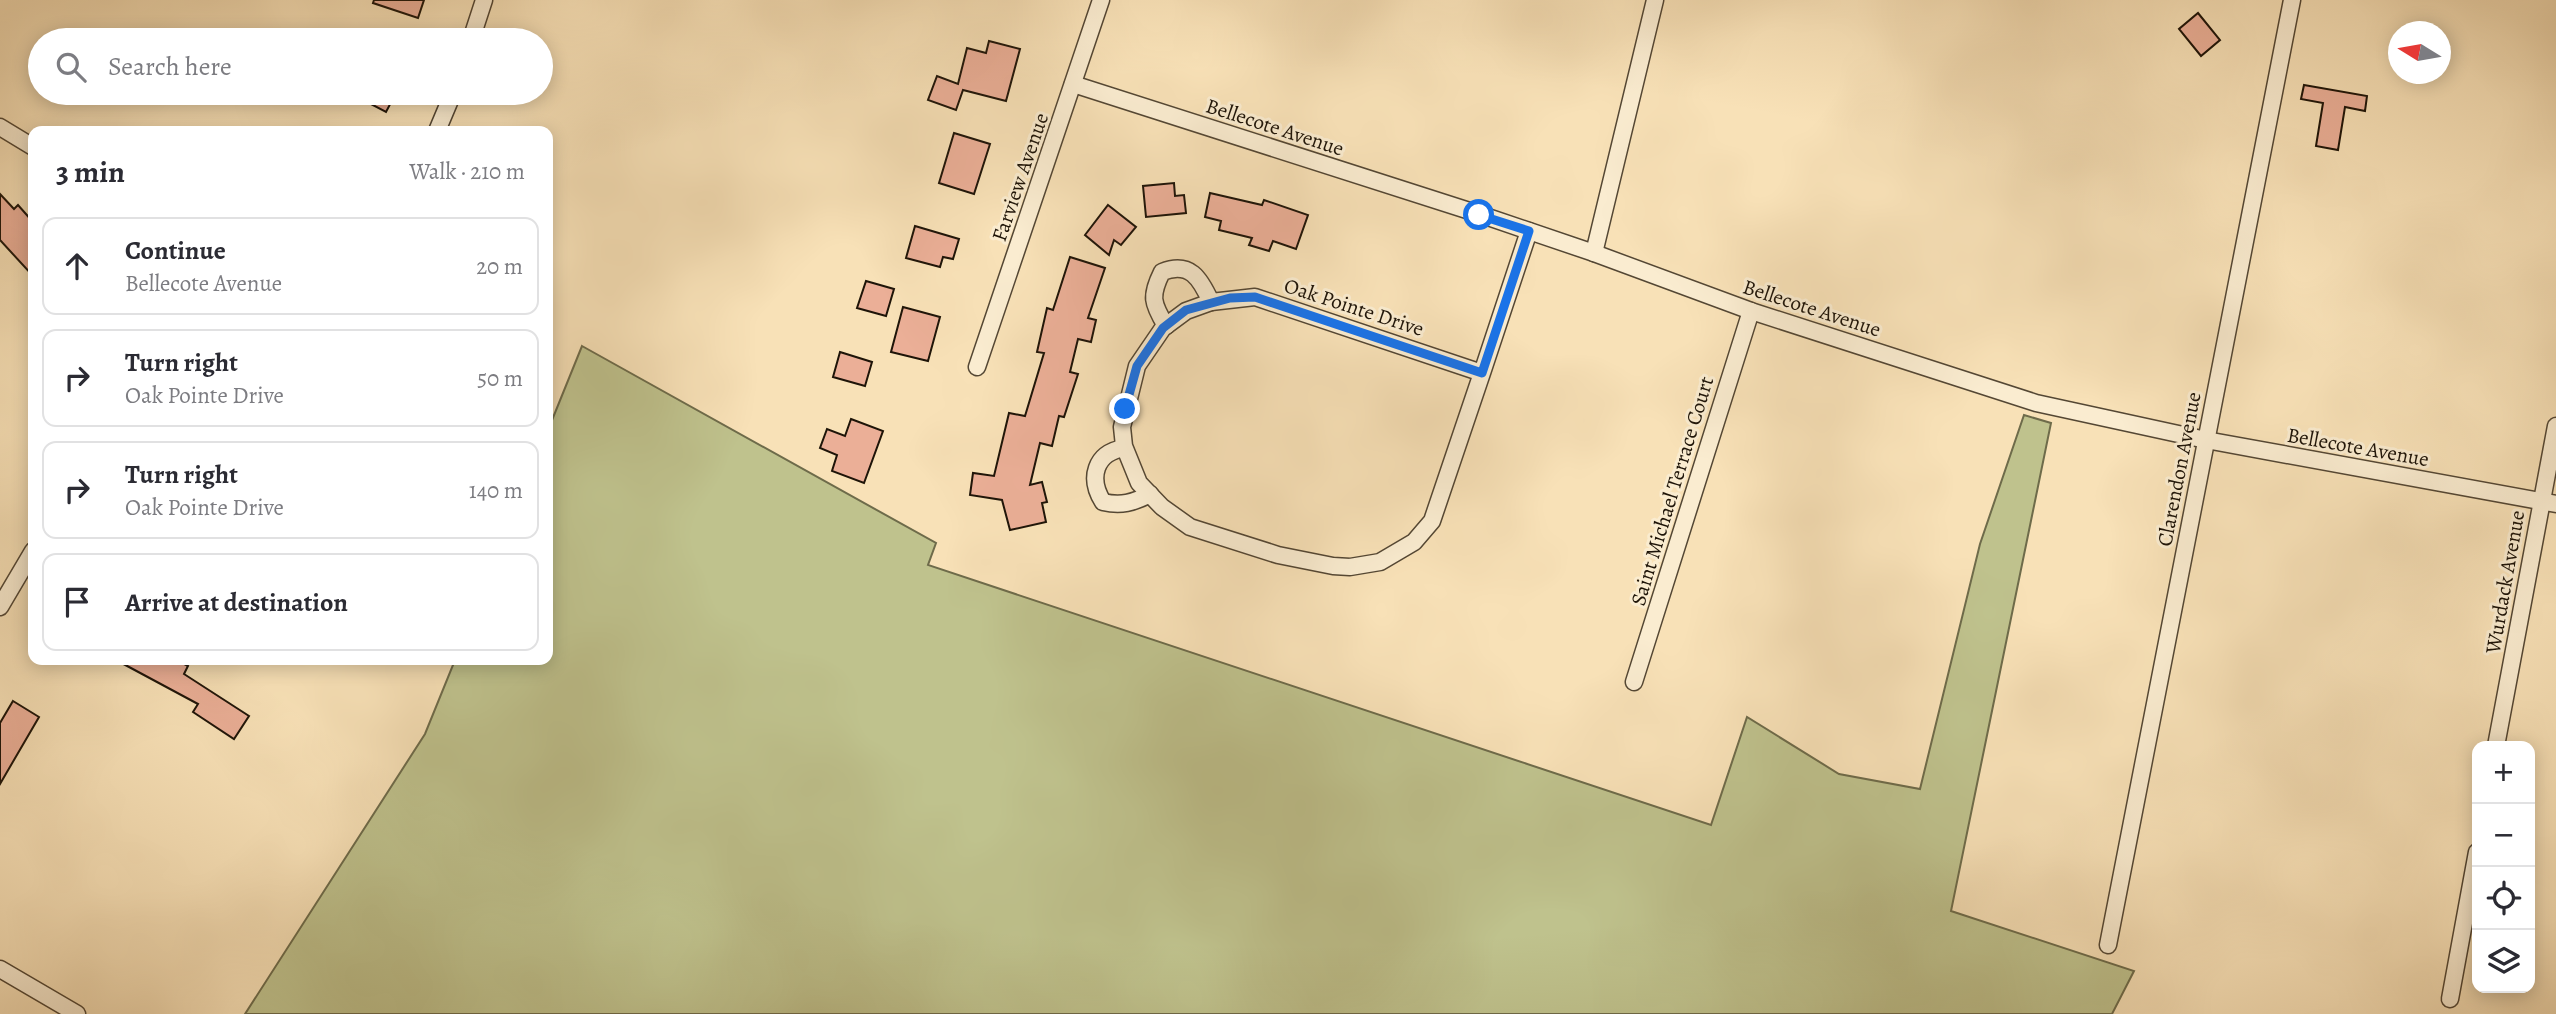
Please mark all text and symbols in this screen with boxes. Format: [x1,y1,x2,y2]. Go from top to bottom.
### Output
north arrow [2388,21,2451,84]
search box [28,28,553,105]
icon: search [52,48,90,86]
text: Search here [108,49,232,84]
street label: Bellecote Avenue [1202,92,1348,162]
street label: Farview Avenue [985,109,1055,245]
text: 3 min [56,152,125,192]
text: Walk · 210 m [409,156,525,187]
route start [1463,199,1494,230]
text: Continue [125,233,226,268]
icon: ahead [58,247,96,285]
text: 20 m [476,251,523,282]
text: Bellecote Avenue [125,268,282,299]
street label: Oak Pointe Drive [1281,271,1427,343]
street label: Bellecote Avenue [1739,273,1885,343]
text: Turn right [125,345,238,380]
icon: right [58,359,96,397]
text: 50 m [477,363,523,394]
street label: Saint Michael Terrace Court [1624,373,1720,609]
text: Oak Pointe Drive [125,380,284,411]
street label: Clarendon Avenue [2150,389,2208,549]
route end [1109,393,1140,424]
street label: Bellecote Avenue [2285,421,2431,473]
text: Turn right [125,457,238,492]
icon: right [58,471,96,509]
text: 140 m [469,475,523,506]
text: Oak Pointe Drive [125,492,284,523]
street label: Wurdack Avenue [2478,508,2531,657]
icon: arrive [58,583,96,621]
text: Arrive at destination [125,585,348,620]
map controls [2472,741,2535,993]
button: + [2472,741,2535,804]
button: − [2472,804,2535,867]
button: locate [2472,867,2535,930]
button: layers [2472,930,2535,993]

